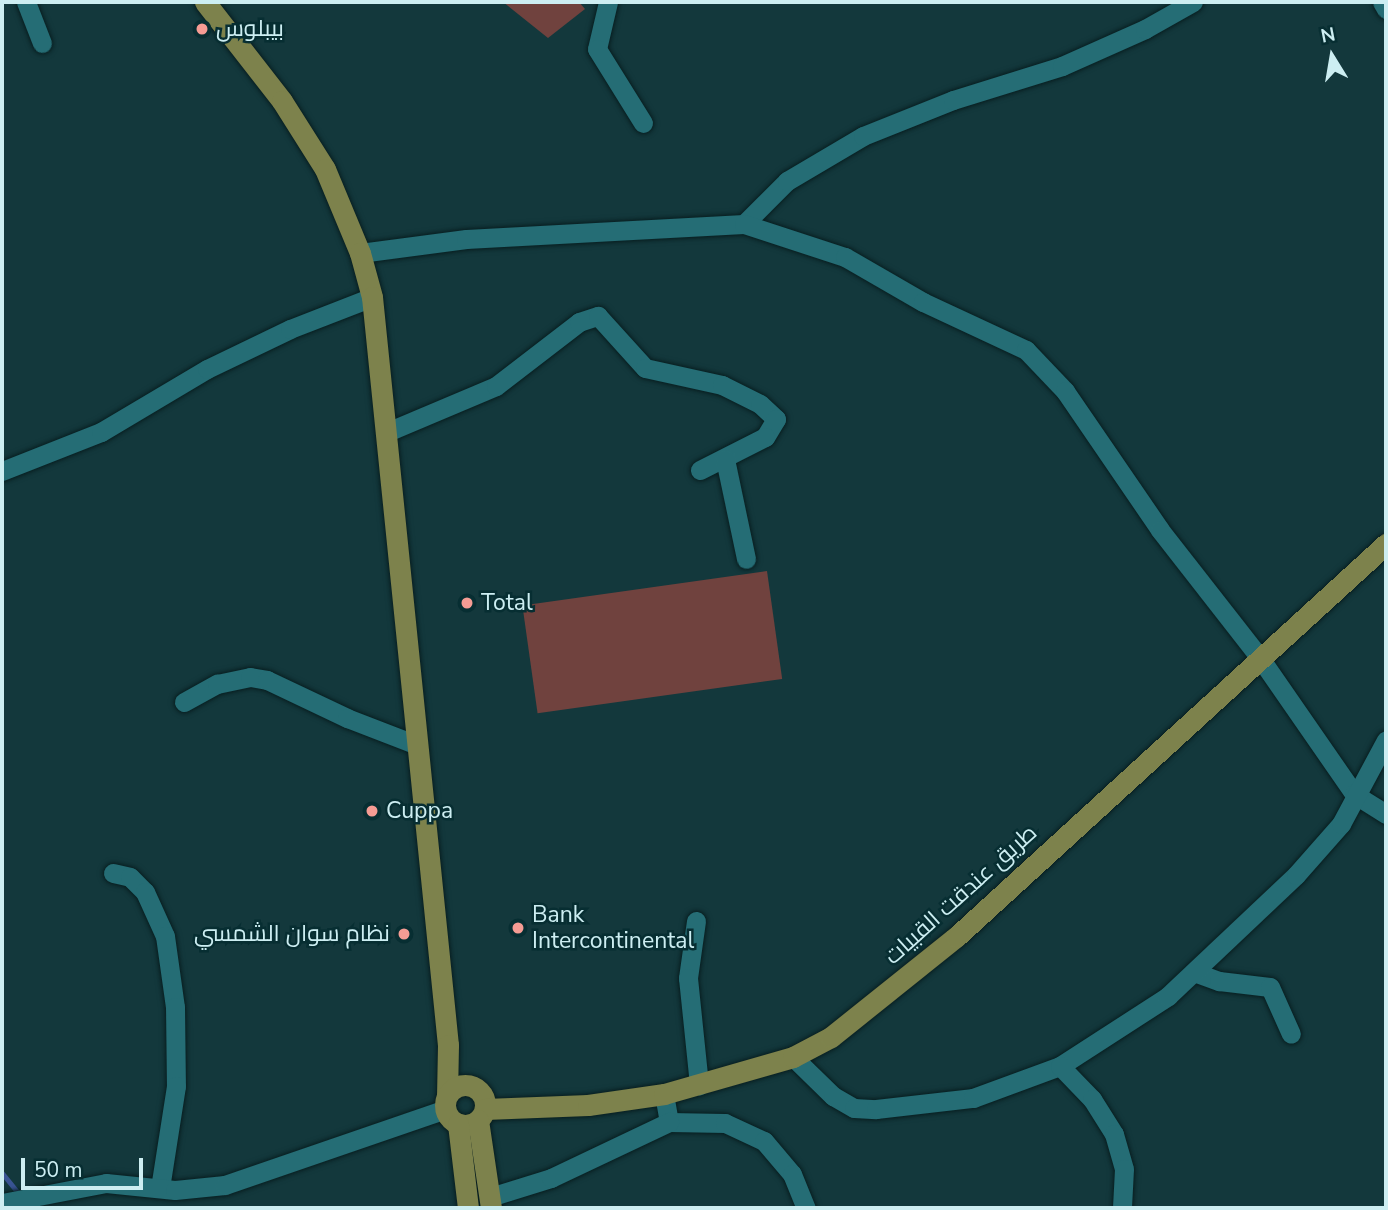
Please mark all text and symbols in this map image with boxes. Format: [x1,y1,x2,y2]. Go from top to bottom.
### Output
place label: بيبلوس [216,15,284,43]
marker: بيبلوس [194,21,210,37]
north arrow [1297,21,1367,91]
text: N [1319,21,1337,50]
place label: Total [481,589,533,617]
marker: Total [459,595,475,611]
place label: Cuppa [386,797,453,825]
marker: Cuppa [364,803,380,819]
street label: طريق عندقت القبيات [879,819,1043,971]
place label: Bank Intercontinental [532,901,694,955]
place label: نظام سوان الشمسي [194,920,390,948]
marker: Bank Intercontinental [510,920,526,936]
marker: نظام سوان الشمسي [396,926,412,942]
scale bar [24,1144,147,1188]
text: 50 m [34,1156,83,1184]

